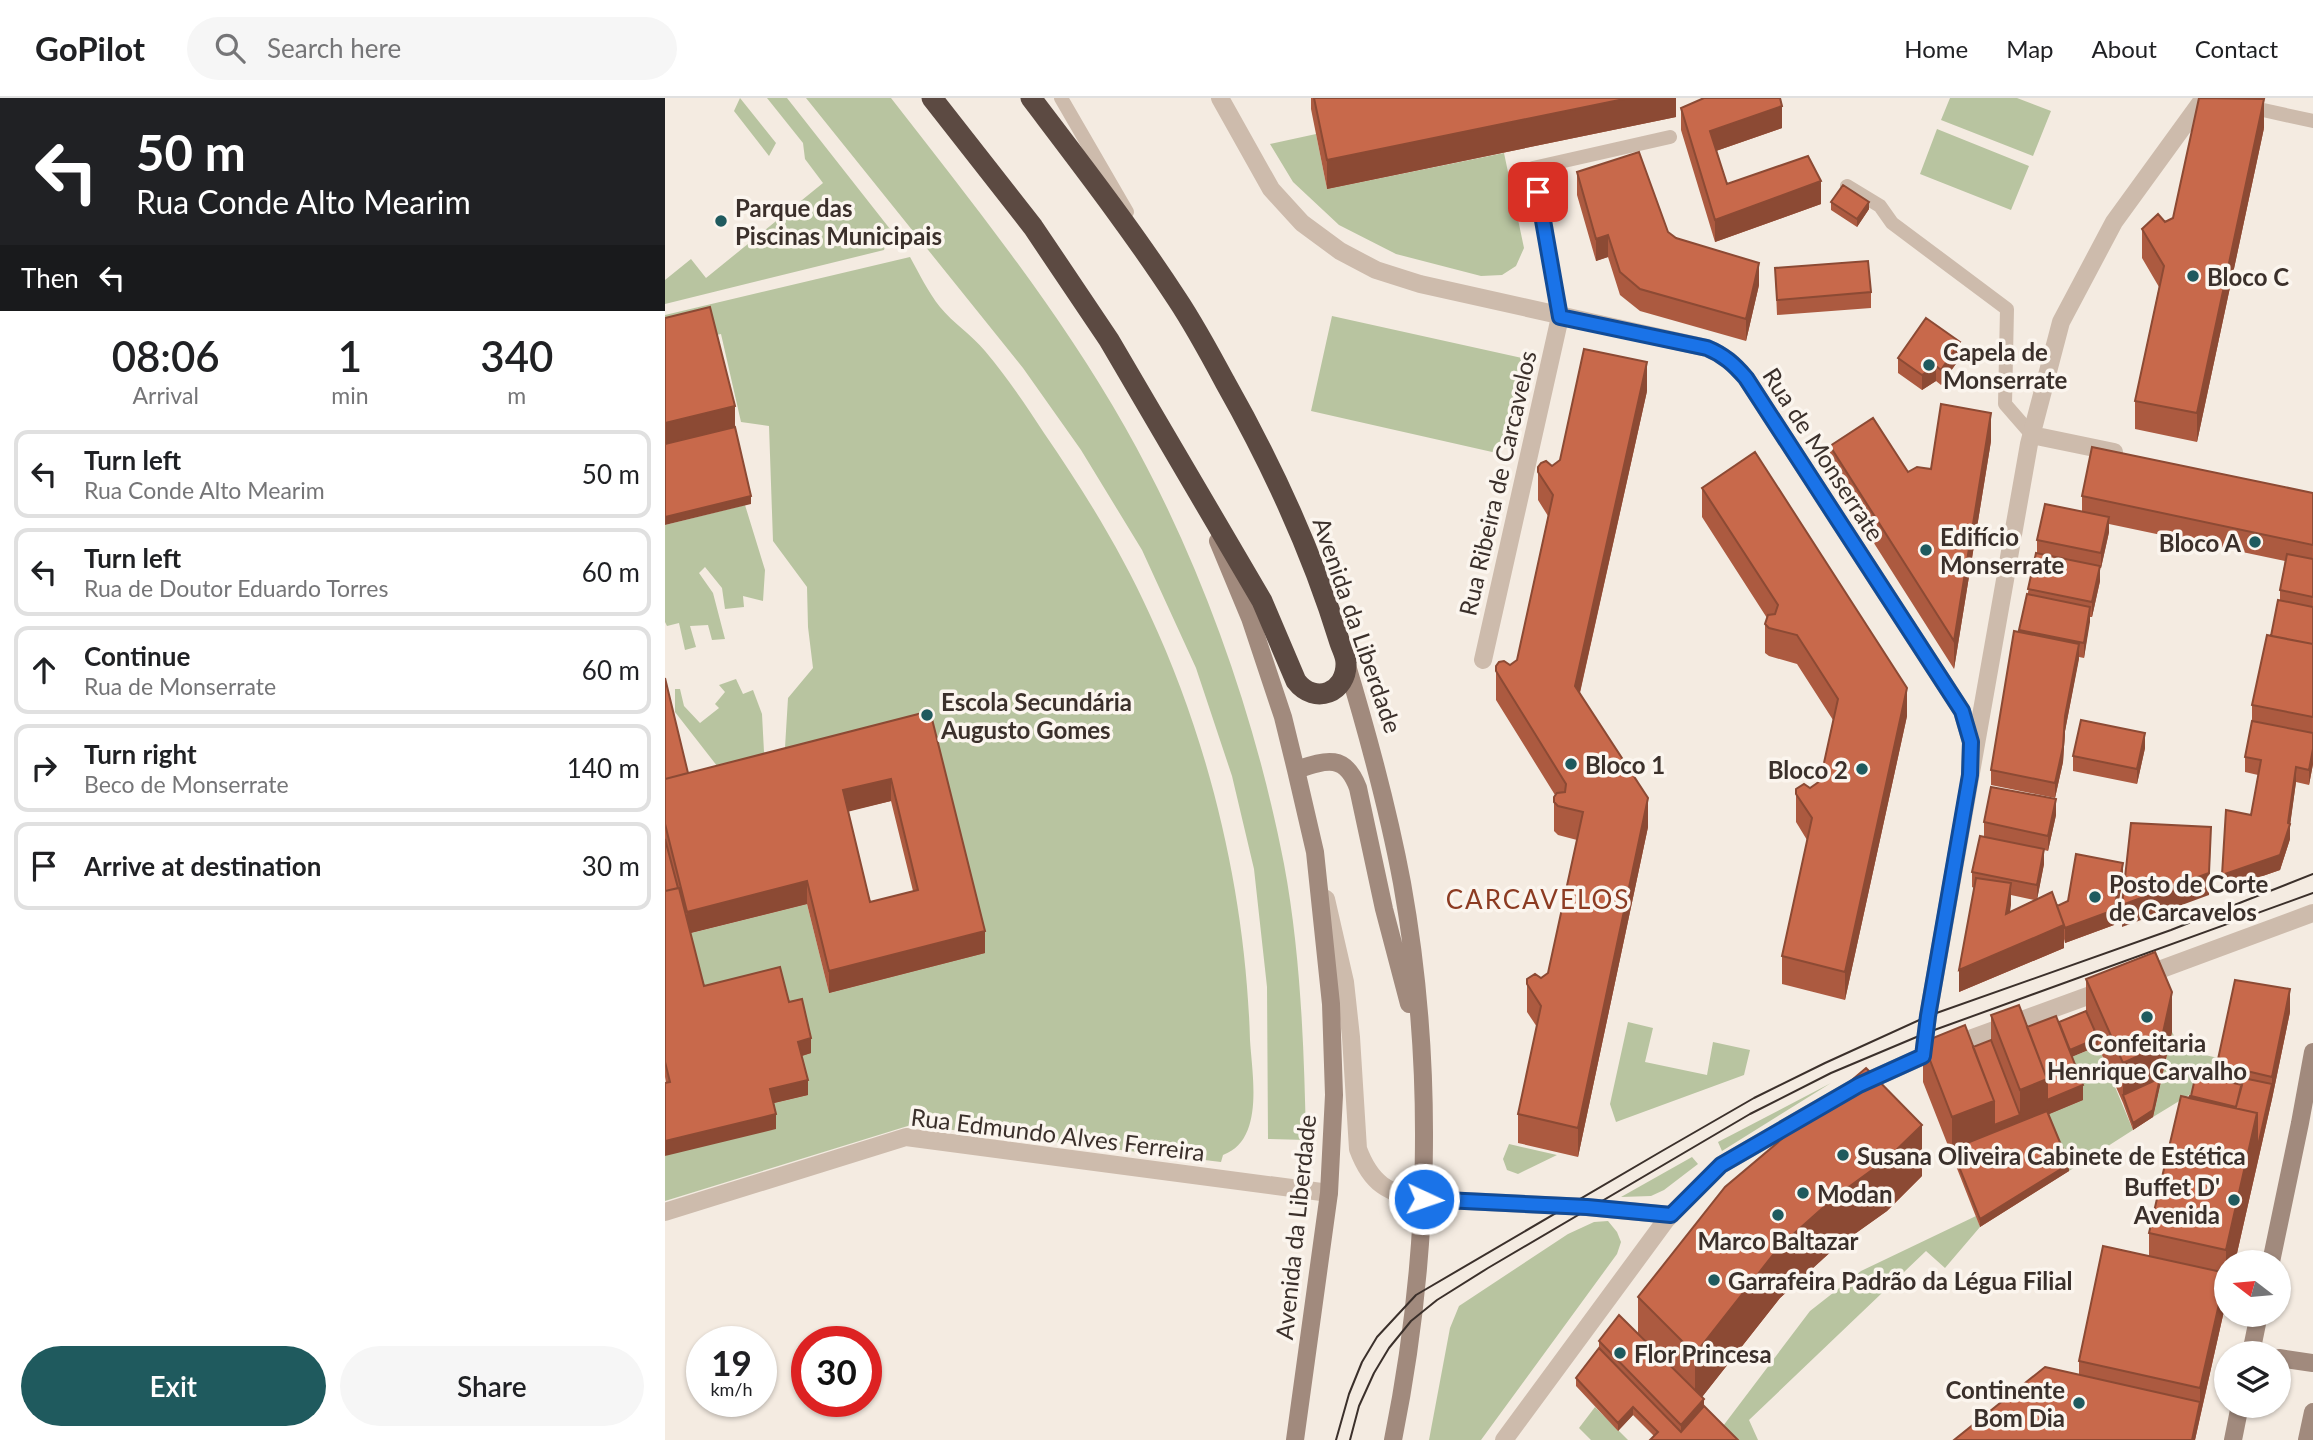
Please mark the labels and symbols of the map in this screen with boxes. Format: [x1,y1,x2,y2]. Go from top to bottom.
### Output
pin [1508,162,1568,222]
place label: Parque das Piscinas Municipais [735,193,942,250]
marker: Parque das Piscinas Municipais [713,213,729,229]
place label: Bloco C [2207,262,2289,291]
marker: Bloco C [2185,268,2201,284]
place label: Capela de Monserrate [1943,337,2068,394]
street label: Rua Ribeira de Carcavelos [1452,348,1542,618]
marker: Capela de Monserrate [1921,357,1937,373]
street label: Rua de Monserrate [1757,362,1891,546]
street label: Avenida da Liberdade [1307,513,1409,737]
place label: Edifício Monserrate [1940,522,2065,579]
place label: Bloco A [2159,528,2241,557]
marker: Bloco A [2247,534,2263,550]
marker: Edifício Monserrate [1918,542,1934,558]
place label: Escola Secundária Augusto Gomes [940,687,1132,744]
marker: Escola Secundária Augusto Gomes [919,707,935,723]
place label: Bloco 1 [1585,750,1665,779]
place label: Bloco 2 [1768,755,1848,784]
marker: Bloco 1 [1563,756,1579,772]
marker: Bloco 2 [1854,761,1870,777]
place label: Posto de Corte de Carcavelos [2109,869,2269,926]
district label: CARCAVELOS [1446,883,1630,915]
marker: Posto de Corte de Carcavelos [2087,889,2103,905]
marker: Confeitaria Henrique Carvalho [2139,1009,2155,1025]
place label: Confeitaria Henrique Carvalho [2047,1028,2247,1085]
street label: Rua Edmundo Alves Ferreira [909,1102,1207,1166]
street label: Avenida da Liberdade [1269,1113,1321,1341]
place label: Susana Oliveira Cabinete de Estética [1857,1141,2246,1170]
marker: Susana Oliveira Cabinete de Estética [1835,1147,1851,1163]
position arrow [1387,1162,1461,1236]
place label: Buffet D' Avenida [2124,1172,2220,1229]
place label: Modan [1817,1179,1892,1208]
marker: Modan [1795,1185,1811,1201]
marker: Buffet D' Avenida [2226,1192,2242,1208]
marker: Marco Baltazar [1770,1207,1786,1223]
place label: Marco Baltazar [1697,1226,1859,1255]
north arrow [2214,1250,2291,1326]
place label: Garrafeira Padrão da Légua Filial [1728,1266,2073,1295]
marker: Garrafeira Padrão da Légua Filial [1706,1272,1722,1288]
speed limit sign: 30 [791,1326,882,1417]
place label: Flor Princesa [1634,1339,1772,1368]
marker: Flor Princesa [1612,1345,1628,1361]
place label: Continente Bom Dia [1945,1375,2065,1432]
marker: Continente Bom Dia [2071,1395,2087,1411]

